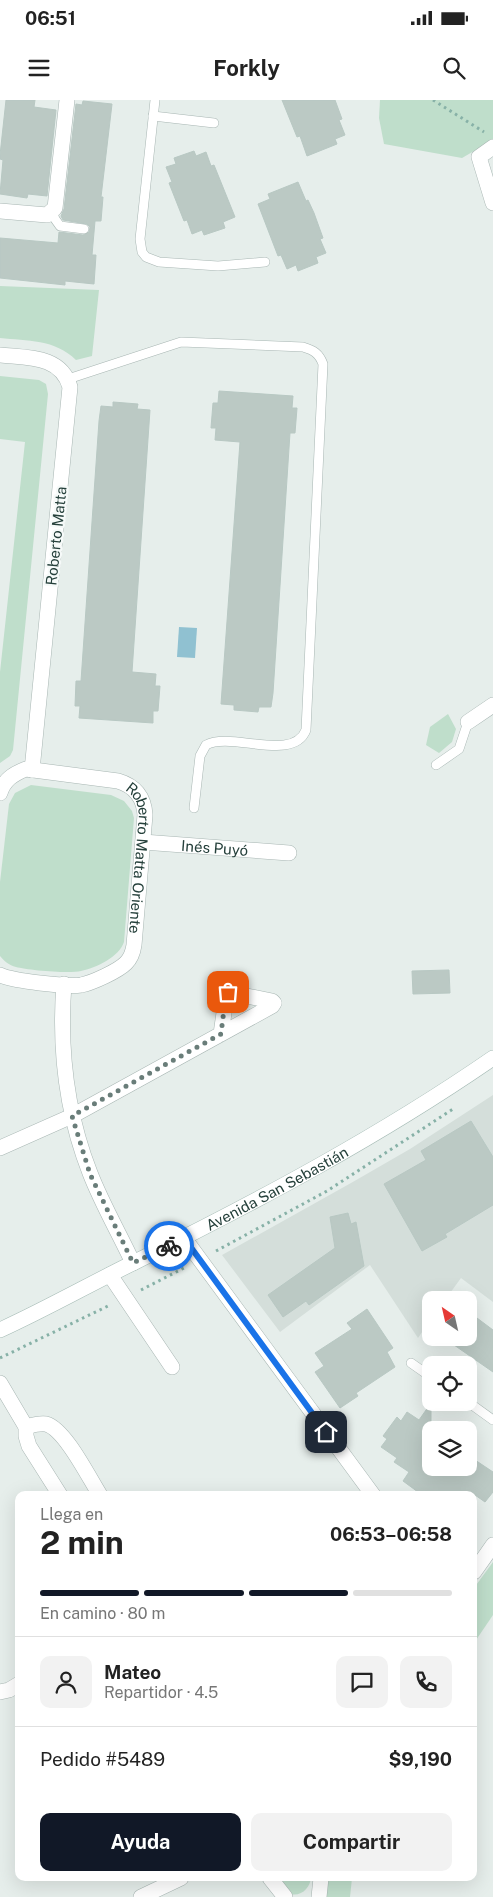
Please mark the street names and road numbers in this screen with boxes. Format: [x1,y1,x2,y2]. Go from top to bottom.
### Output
street label: Roberto Matta [42,486,70,586]
street label: Roberto Matta Oriente [123,778,154,934]
street label: Inés Puyó [181,836,249,858]
street label: Avenida San Sebastián [203,1143,351,1233]

